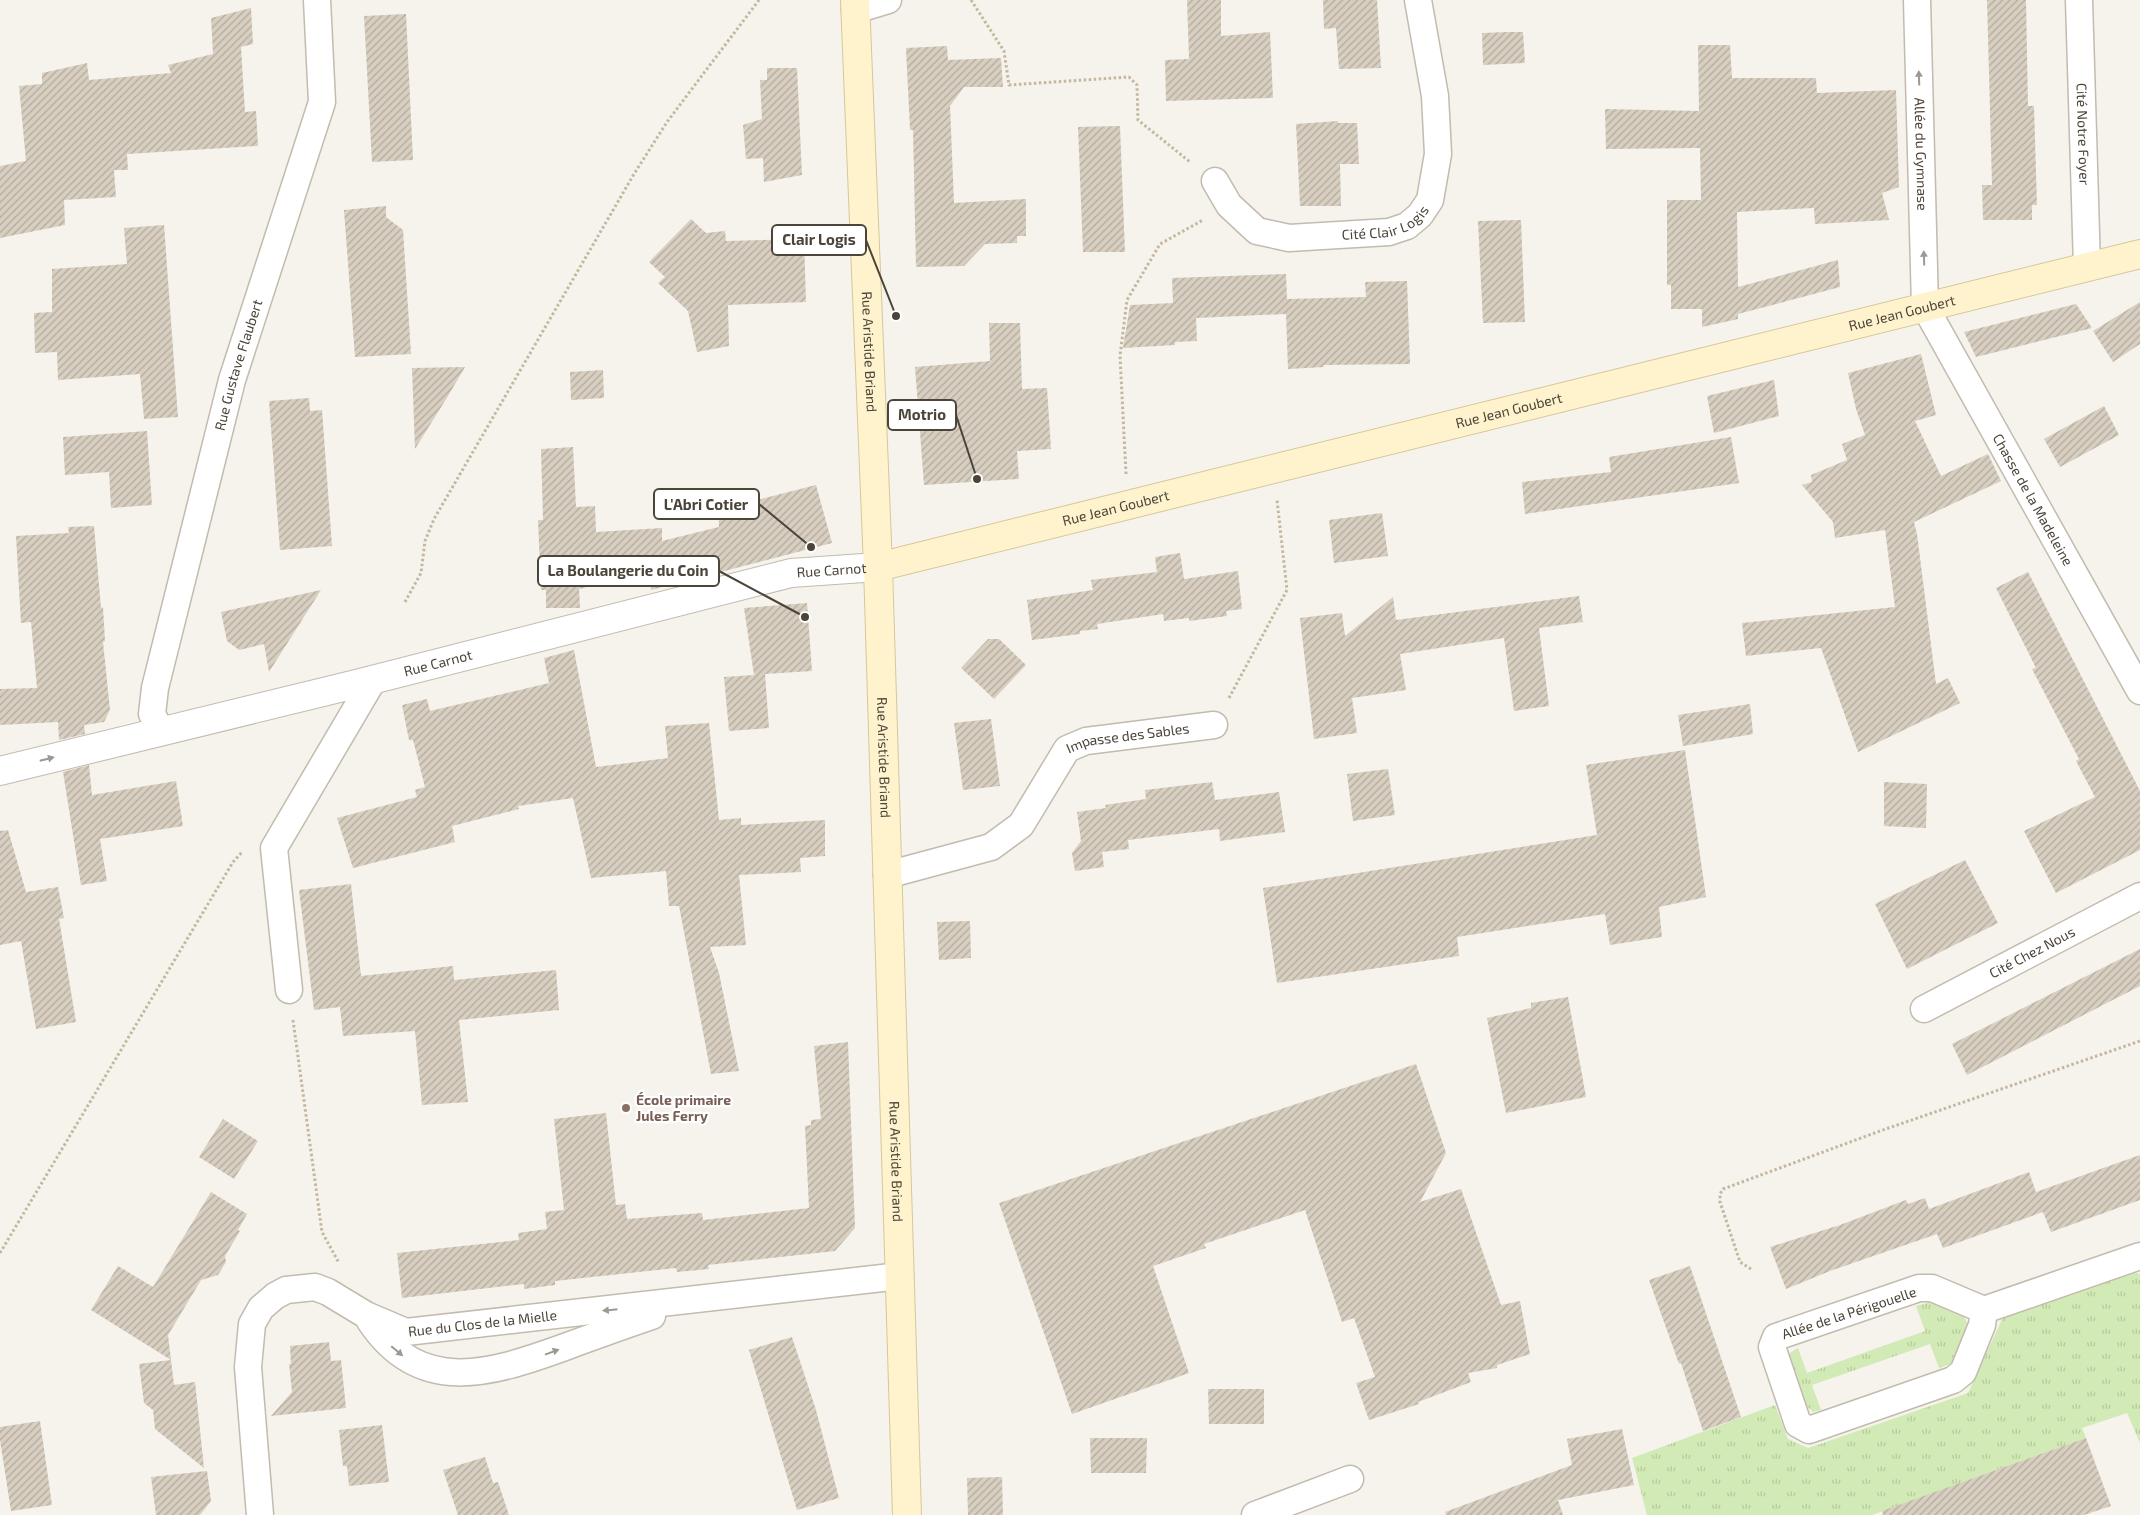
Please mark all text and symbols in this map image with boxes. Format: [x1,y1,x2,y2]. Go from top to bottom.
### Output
one-way arrow [1915,70,1923,86]
street label: Cité Notre Foyer [2073,82,2094,186]
street label: Allée du Gymnase [1912,97,1931,211]
street label: Cité Clair Logis [1341,202,1432,243]
callout: Clair Logis [772,225,866,255]
text: Clair Logis [782,230,856,248]
one-way arrow [1920,250,1928,266]
street label: Rue Aristide Briand [859,291,881,413]
street label: Rue Jean Goubert [1847,291,1957,334]
street label: Rue Gustave Flaubert [211,297,266,432]
street label: Rue Jean Goubert [1454,389,1564,431]
callout: Motrio [888,400,956,430]
text: Motrio [898,405,946,423]
street label: Chasse de la Madeleine [1990,430,2077,569]
street label: Rue Jean Goubert [1060,486,1171,529]
callout: L'Abri Cotier [654,489,759,519]
text: L'Abri Cotier [664,495,749,513]
callout: La Boulangerie du Coin [538,556,719,586]
street label: Rue Carnot [796,559,867,581]
text: La Boulangerie du Coin [548,561,708,579]
street label: Rue Carnot [402,646,474,680]
street label: Rue Aristide Briand [874,697,895,818]
street label: Impasse des Sables [1063,719,1190,756]
one-way arrow [40,755,55,763]
street label: Cité Chez Nous [1986,923,2078,981]
place label: École primaire Jules Ferry [636,1091,731,1124]
street label: Rue Aristide Briand [886,1100,907,1222]
marker: École primaire Jules Ferry [620,1102,632,1114]
street label: Allée de la Périgouelle [1779,1283,1918,1342]
street label: Rue du Clos de la Mielle [407,1306,558,1340]
one-way arrow [602,1306,618,1314]
one-way arrow [391,1346,404,1357]
one-way arrow [545,1348,560,1356]

